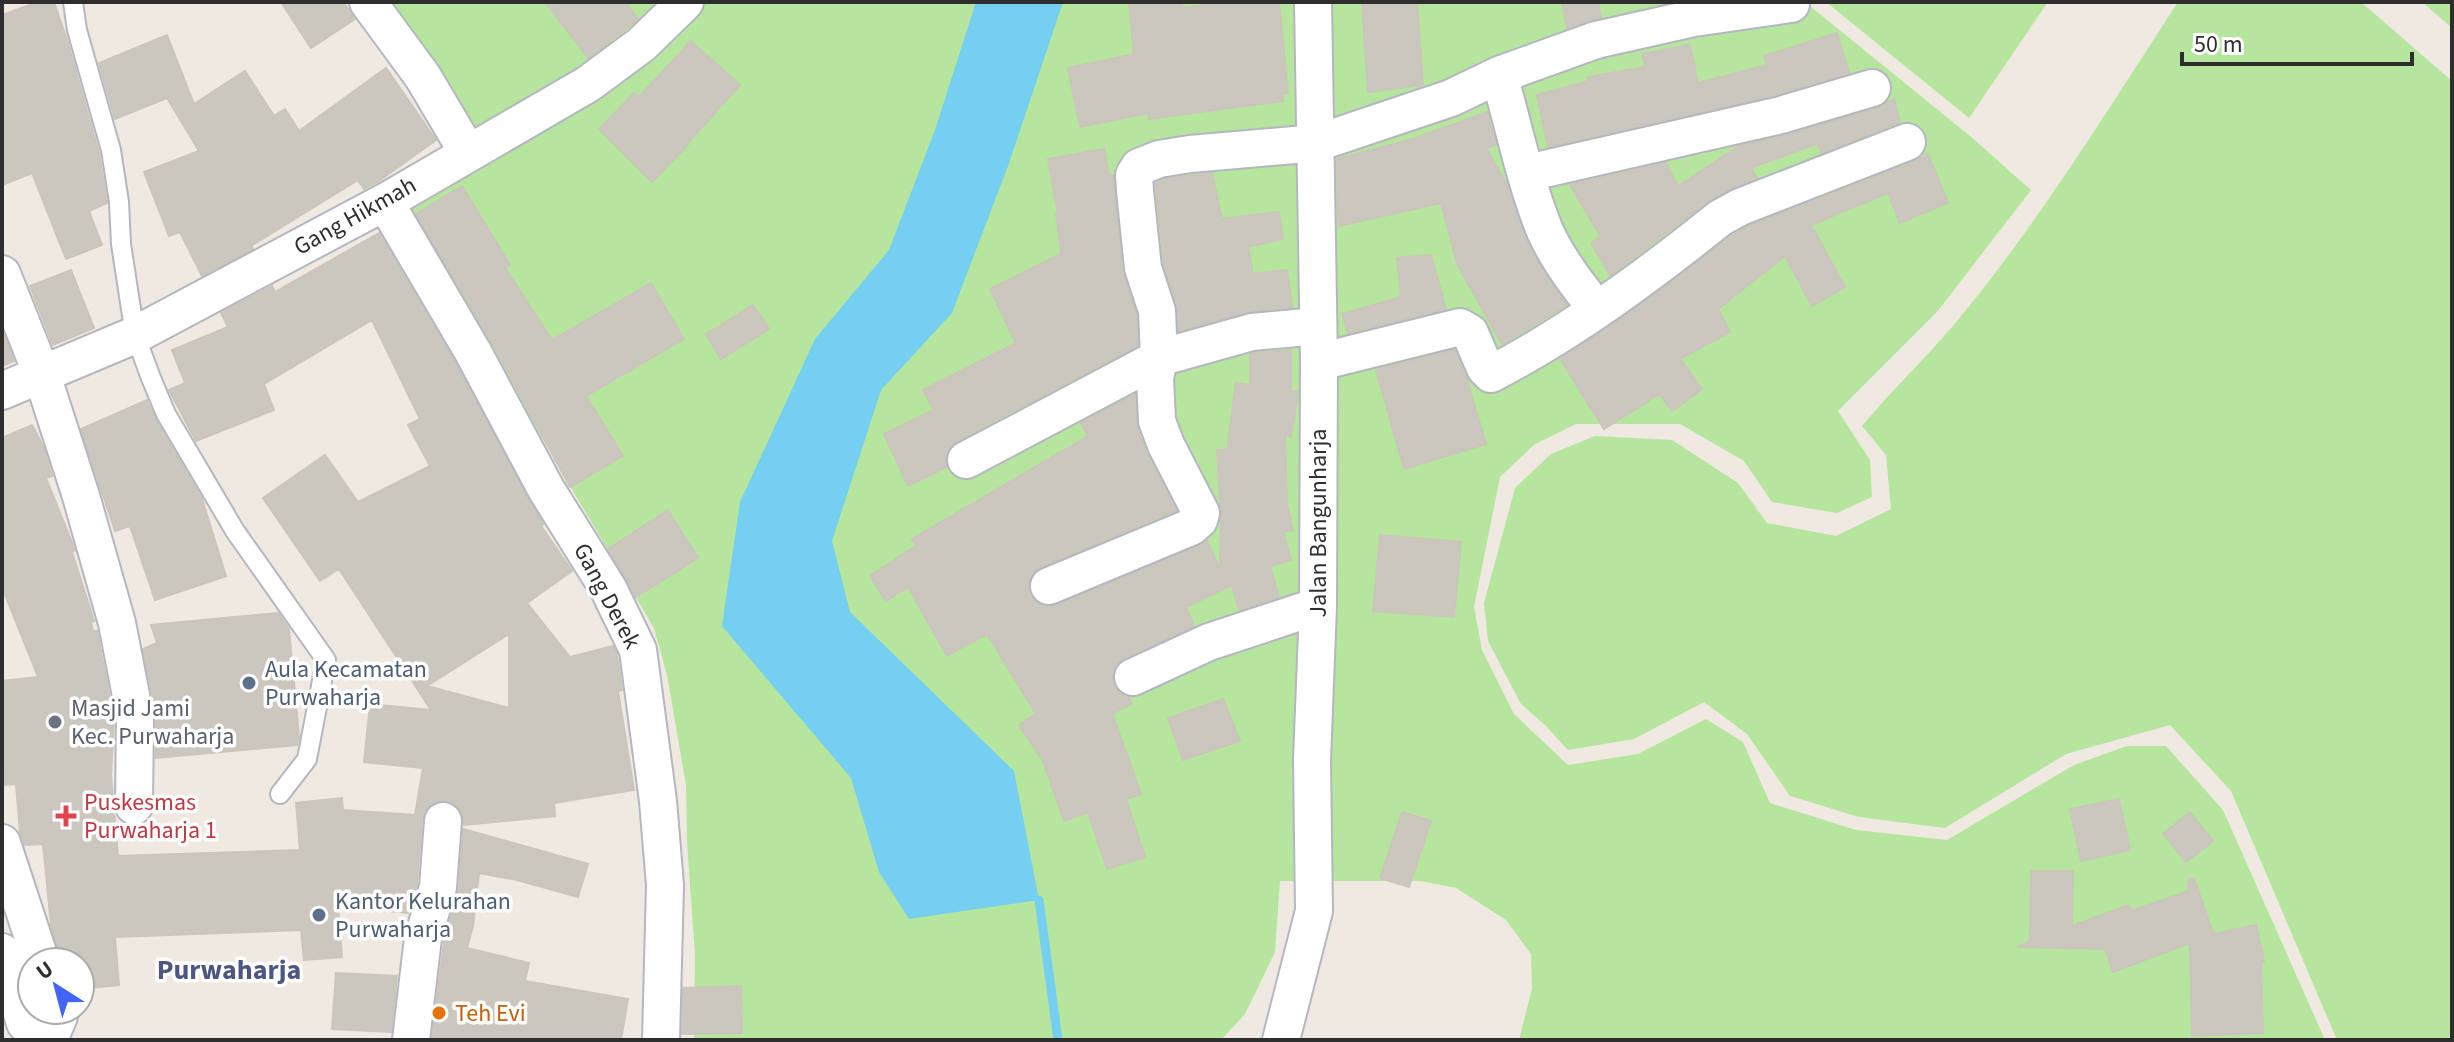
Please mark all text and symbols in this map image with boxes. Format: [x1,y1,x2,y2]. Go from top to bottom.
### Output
scale bar [2182,16,2412,66]
text: 50 m [2194,27,2243,62]
street label: Gang Hikmah [287,168,423,264]
street label: Jalan Bangunharja [1301,429,1336,617]
street label: Gang Derek [564,537,650,655]
place label: Aula Kecamatan Purwaharja [265,652,427,715]
marker: Aula Kecamatan Purwaharja [240,674,258,692]
place label: Masjid Jami Kec. Purwaharja [71,691,234,754]
marker: Masjid Jami Kec. Purwaharja [46,713,64,731]
place label: Puskesmas Purwaharja 1 [84,785,217,848]
marker: Puskesmas Purwaharja 1 [55,805,77,827]
place label: Kantor Kelurahan Purwaharja [335,884,511,947]
marker: Kantor Kelurahan Purwaharja [310,906,328,924]
north arrow [16,946,96,1026]
district label: Purwaharja [157,950,301,990]
text: U [30,953,60,988]
place label: Teh Evi [455,996,526,1031]
marker: Teh Evi [430,1004,448,1022]

